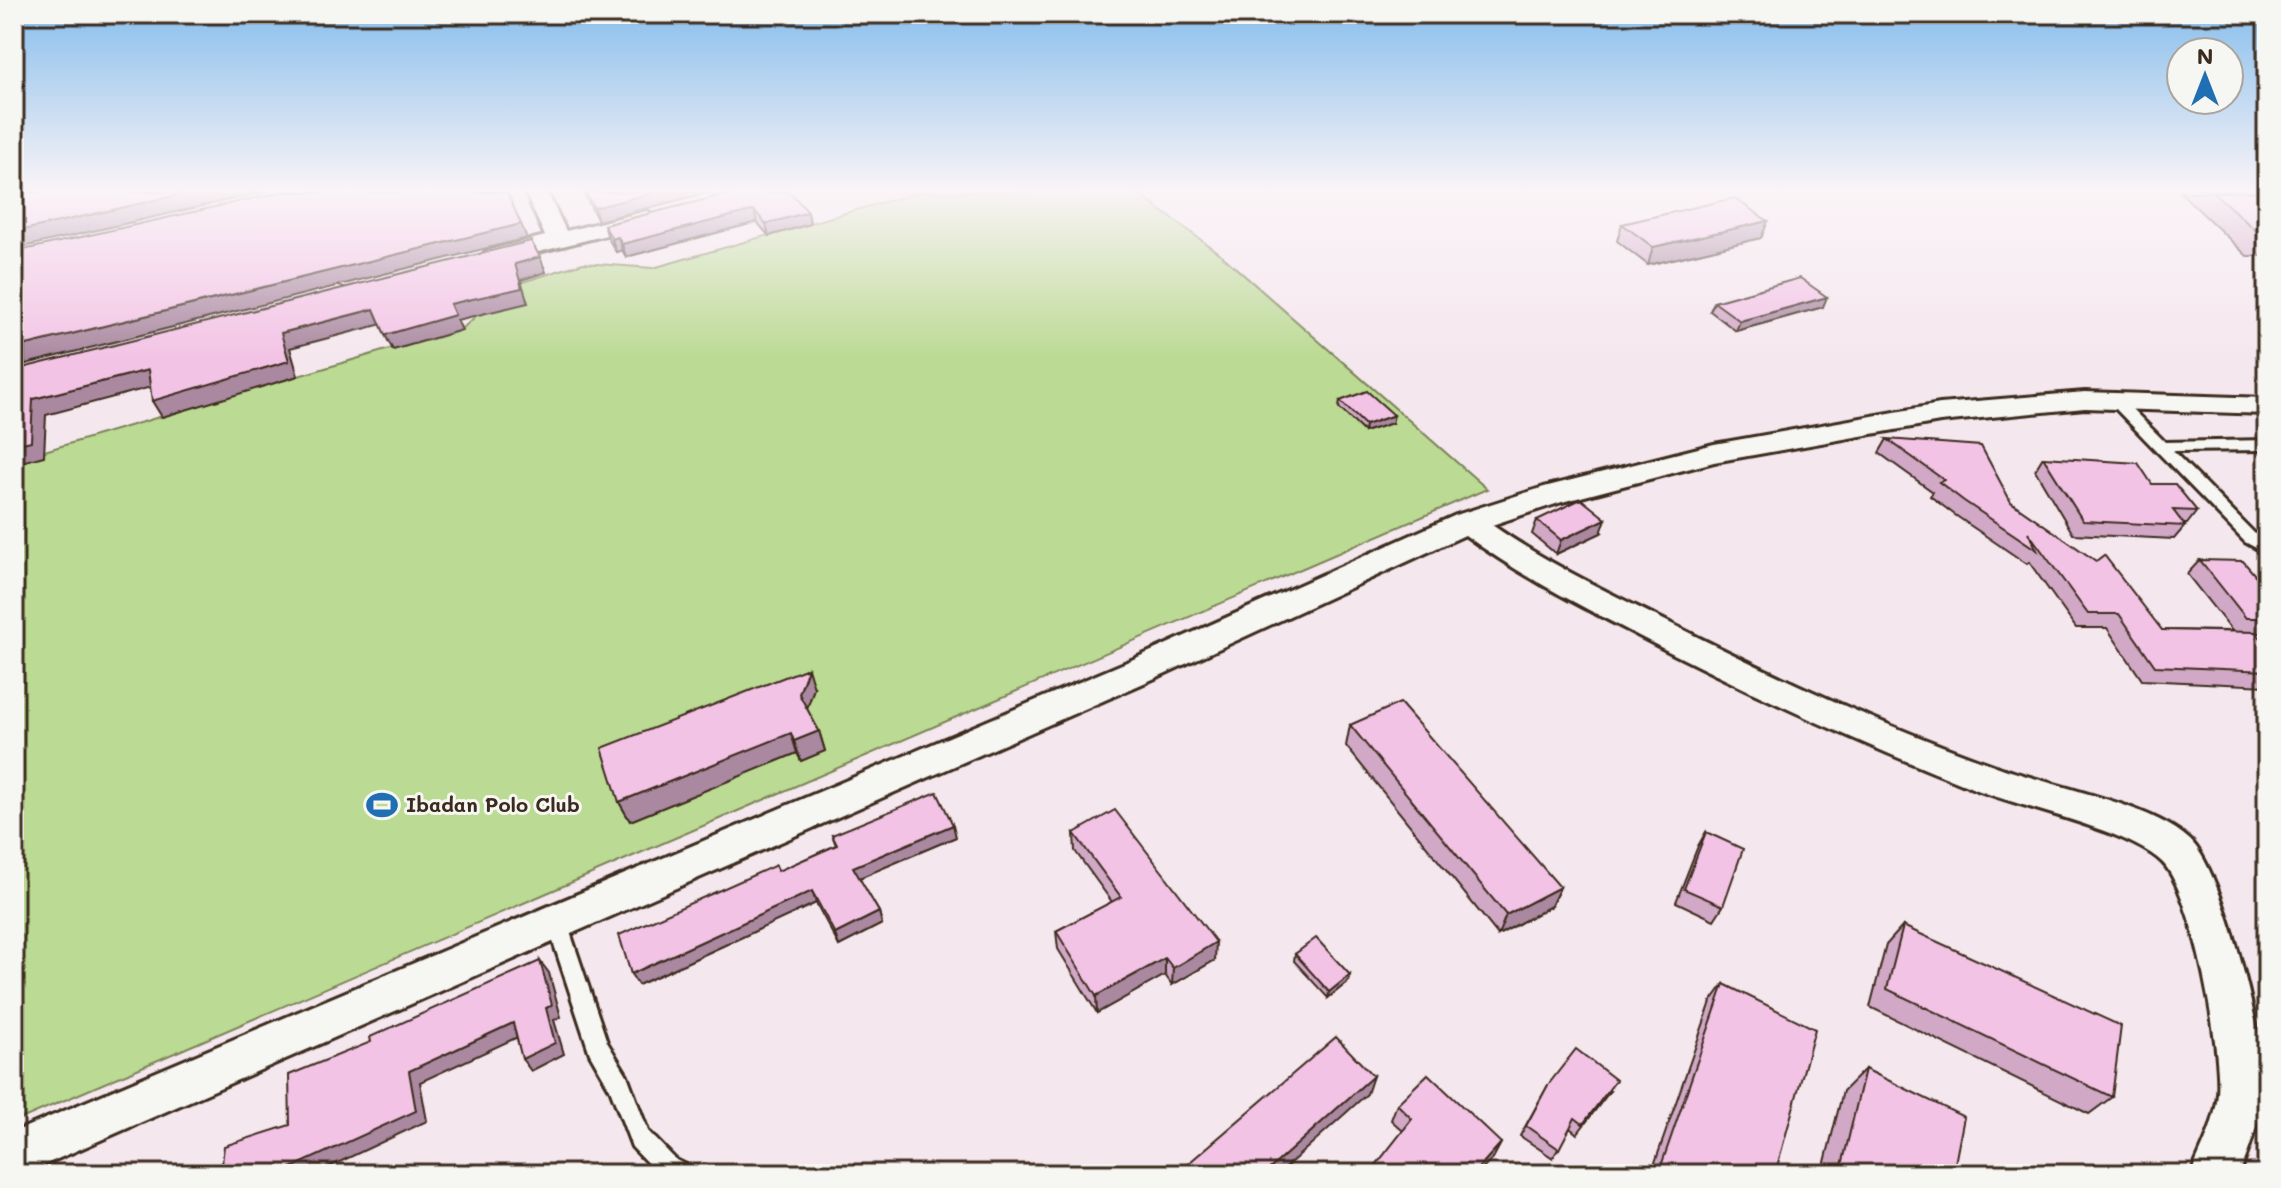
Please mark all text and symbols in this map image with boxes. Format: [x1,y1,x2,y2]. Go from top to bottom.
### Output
north arrow [2165,36,2245,116]
text: N [2197,41,2213,70]
sports icon: Ibadan Polo Club [365,788,399,822]
place label: Ibadan Polo Club [406,791,580,817]

